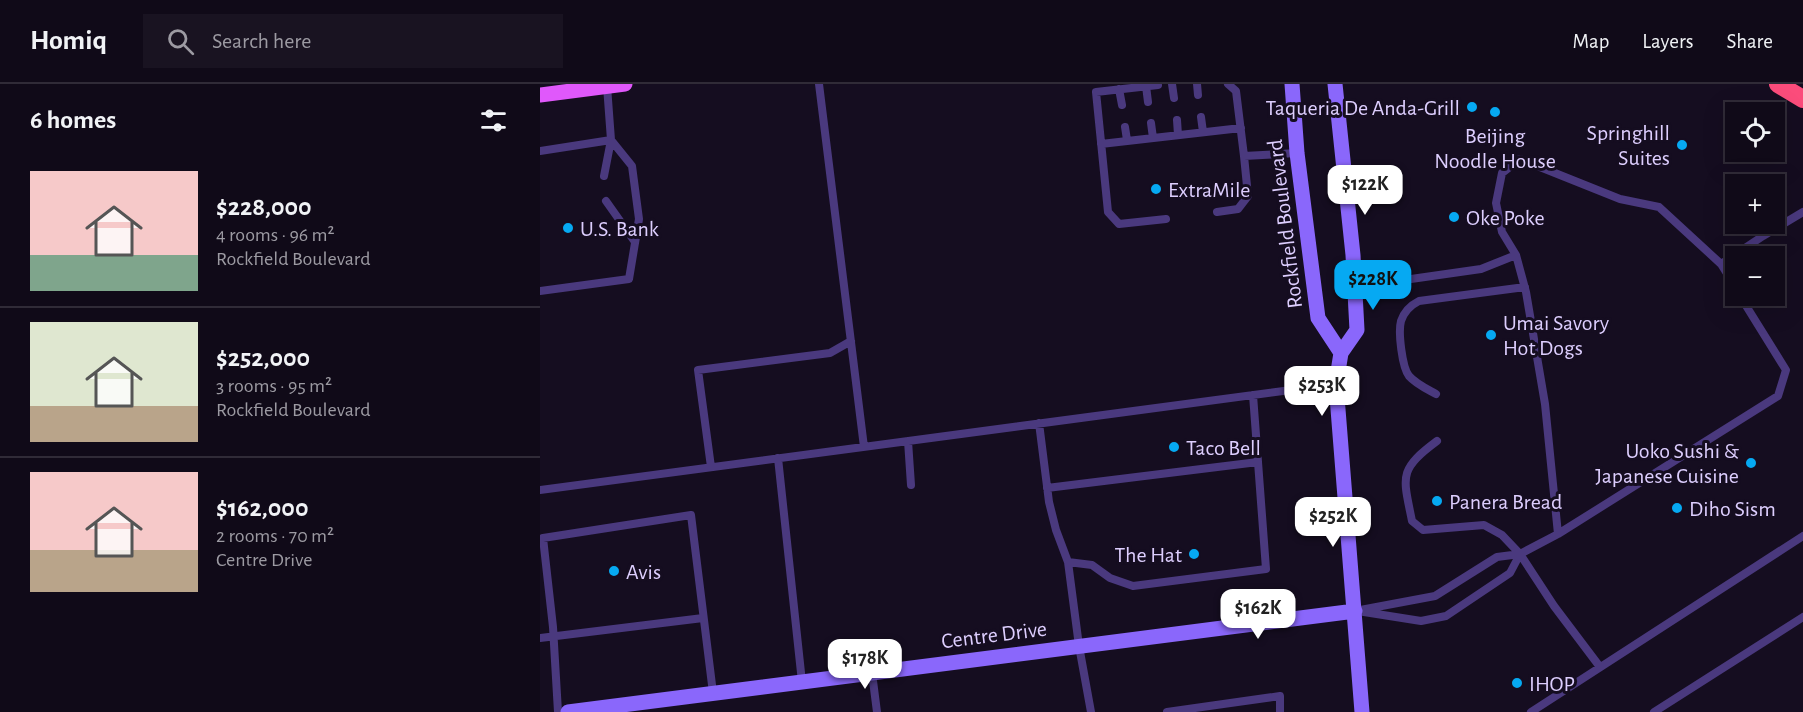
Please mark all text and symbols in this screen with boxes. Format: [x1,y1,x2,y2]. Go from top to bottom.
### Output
search box [143,14,563,68]
icon: search [164,25,197,58]
text: Homiq [30,27,107,55]
text: Search here [212,30,312,52]
text: Map [1573,31,1609,52]
text: Layers [1642,31,1693,52]
text: Share [1726,31,1773,52]
place label: Taqueria De Anda-Grill [1266,97,1460,119]
marker: Taqueria De Anda-Grill [1465,100,1479,114]
map controls [1725,102,1785,306]
button: locate [1725,102,1785,162]
icon: filters [477,104,510,137]
marker: Beijing Noodle House [1488,105,1502,119]
text: 6 homes [30,107,116,133]
place label: Springhill Suites [1587,122,1670,169]
place label: Beijing Noodle House [1434,125,1556,172]
street label: Rockfield Boulevard [1264,138,1306,310]
marker: Springhill Suites [1675,138,1689,152]
pin: $122K [1323,165,1407,216]
text: $122K [1342,174,1388,194]
button: + [1725,174,1785,234]
place label: ExtraMile [1168,179,1251,201]
marker: ExtraMile [1149,182,1163,196]
text: $228,000 [216,194,312,220]
icon: home [78,195,150,267]
place label: Oke Poke [1466,207,1545,229]
marker: Oke Poke [1447,210,1461,224]
place label: U.S. Bank [580,218,659,240]
marker: U.S. Bank [561,221,575,235]
text: 4 rooms · 96 m² [216,225,334,245]
button: − [1725,246,1785,306]
text: Rockfield Boulevard [216,249,371,269]
pin: $228K [1331,260,1415,311]
text: $228K [1348,269,1398,289]
place label: Umai Savory Hot Dogs [1503,312,1610,359]
marker: Umai Savory Hot Dogs [1484,328,1498,342]
text: $252,000 [216,345,310,371]
icon: home [78,346,150,418]
pin: $253K [1280,366,1364,417]
text: $253K [1298,375,1346,395]
text: 3 rooms · 95 m² [216,376,332,396]
text: Rockfield Boulevard [216,400,371,420]
place label: Taco Bell [1186,437,1261,459]
marker: Taco Bell [1167,440,1181,454]
place label: Uoko Sushi & Japanese Cuisine [1595,440,1740,487]
marker: Uoko Sushi & Japanese Cuisine [1744,456,1758,470]
place label: Panera Bread [1449,491,1562,513]
marker: Panera Bread [1430,494,1444,508]
text: $162,000 [216,495,308,521]
icon: home [78,496,150,568]
pin: $252K [1291,497,1375,548]
place label: Diho Sism [1689,498,1776,520]
marker: Diho Sism [1670,501,1684,515]
text: $252K [1309,506,1357,526]
text: 2 rooms · 70 m² [216,526,334,546]
place label: The Hat [1114,544,1182,566]
marker: The Hat [1187,547,1201,561]
text: Centre Drive [216,550,312,570]
place label: Avis [626,561,661,583]
marker: Avis [607,564,621,578]
pin: $162K [1216,589,1300,640]
text: $162K [1235,598,1281,618]
street label: Centre Drive [940,618,1048,652]
pin: $178K [823,639,907,690]
text: $178K [842,648,888,668]
place label: IHOP [1529,673,1575,695]
marker: IHOP [1510,676,1524,690]

